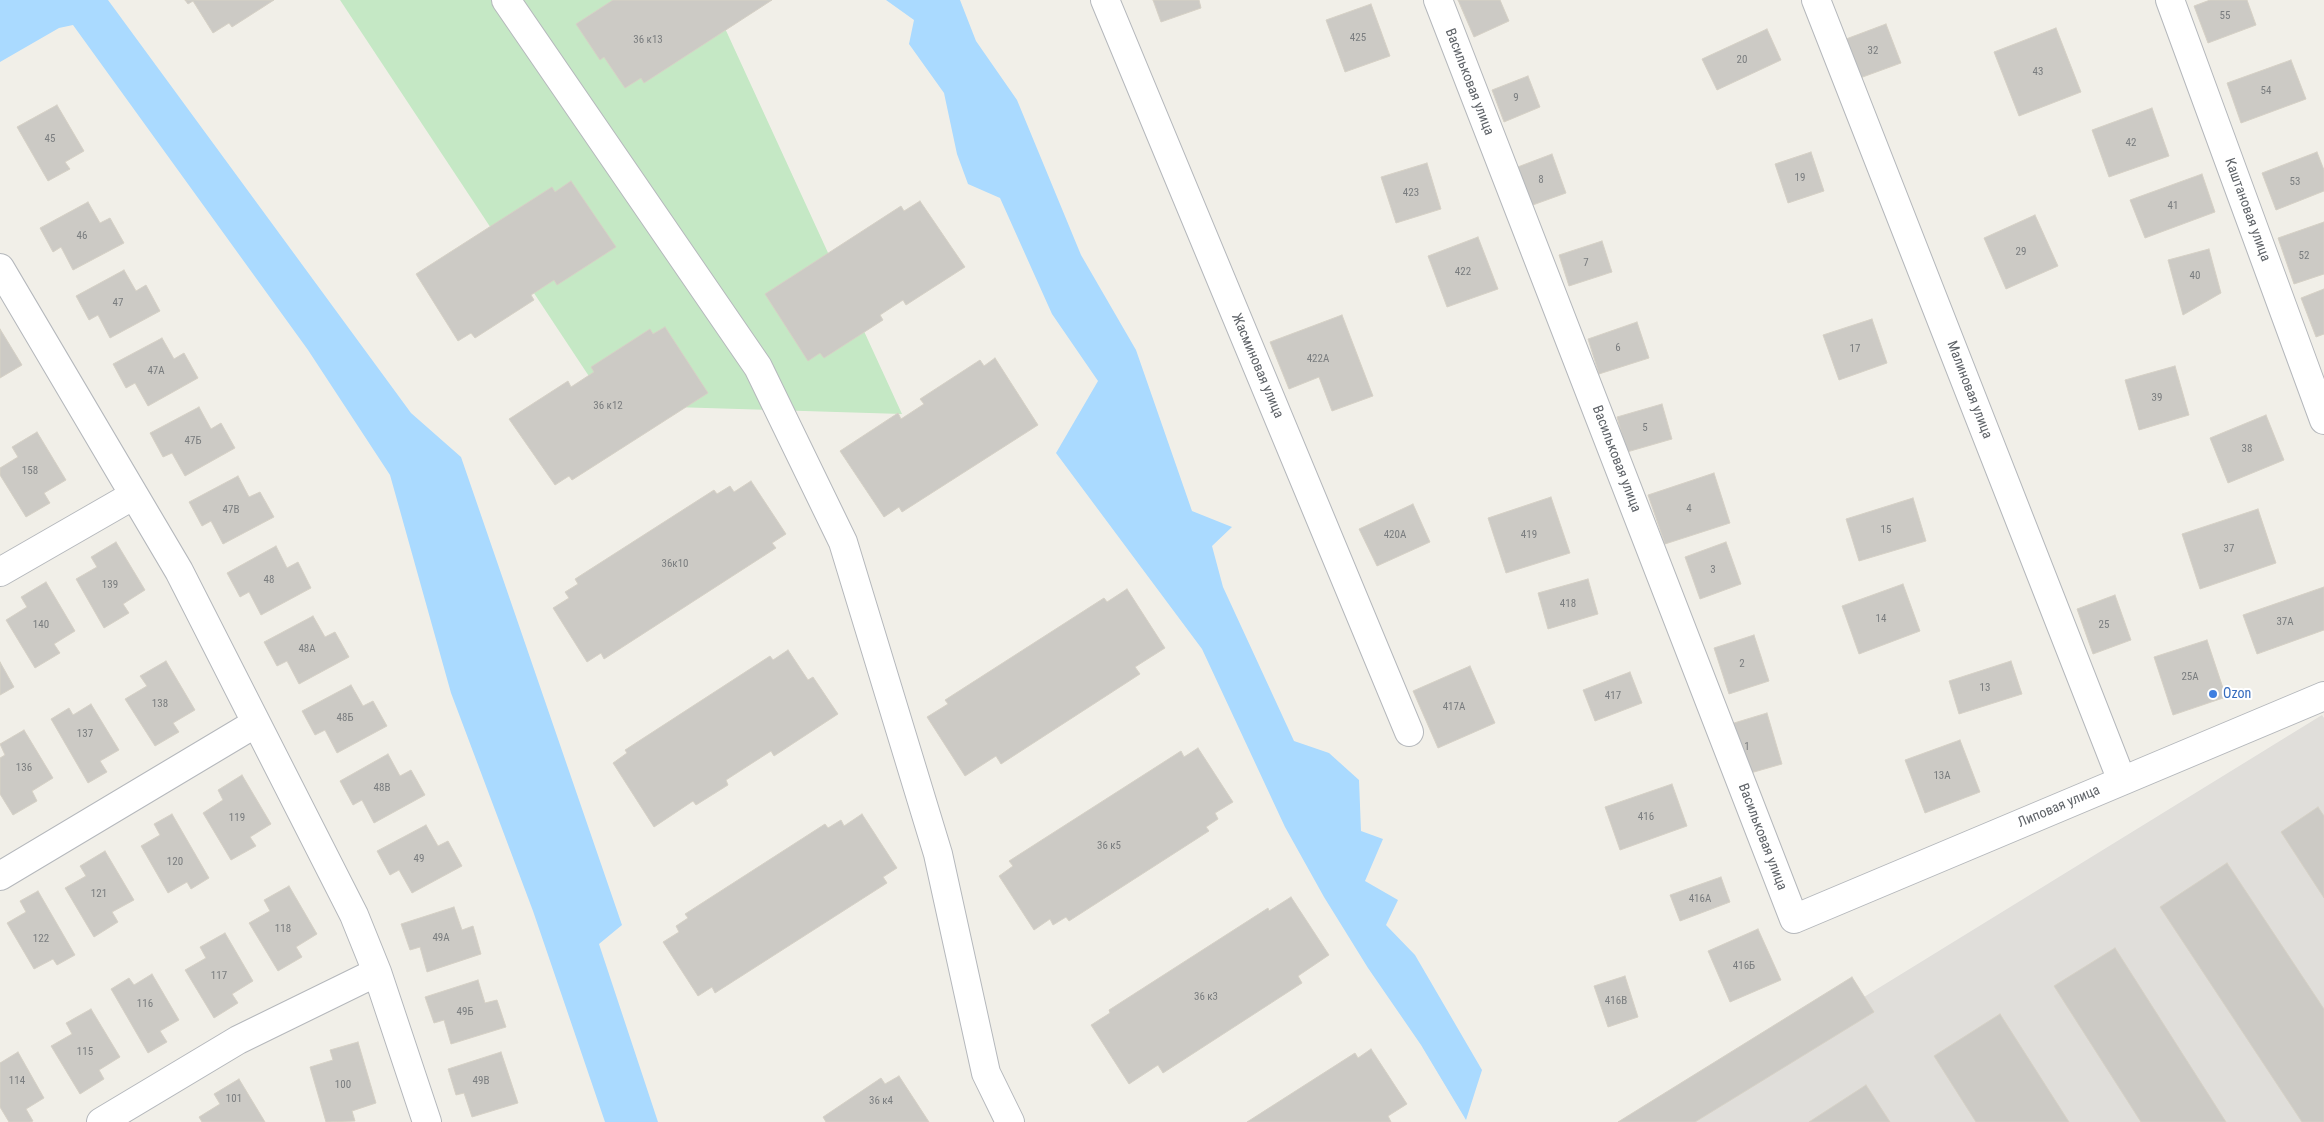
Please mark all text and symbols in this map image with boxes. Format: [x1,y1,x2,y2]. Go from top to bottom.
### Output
house number: 55 [2220,9,2230,23]
street label: Васильковая улица [1441,26,1497,138]
house number: 425 [1350,31,1366,45]
house number: 36 к13 [633,33,663,47]
house number: 32 [1868,44,1878,58]
house number: 20 [1737,53,1747,67]
house number: 43 [2033,65,2043,79]
house number: 54 [2261,84,2271,98]
house number: 9 [1513,91,1519,105]
house number: 45 [45,132,55,146]
house number: 42 [2126,136,2136,150]
street label: Каштановая улица [2221,156,2273,264]
house number: 19 [1795,171,1805,185]
house number: 8 [1538,173,1544,187]
house number: 53 [2290,175,2300,189]
house number: 423 [1403,186,1419,200]
house number: 41 [2168,199,2178,213]
house number: 46 [77,229,87,243]
house number: 29 [2016,245,2026,259]
house number: 52 [2299,249,2309,263]
house number: 7 [1583,256,1589,270]
house number: 422 [1455,265,1471,279]
house number: 40 [2190,269,2200,283]
house number: 47 [113,296,123,310]
street label: Жасминовая улица [1227,311,1287,421]
street label: Малиновая улица [1943,339,1995,441]
house number: 6 [1615,341,1621,355]
house number: 17 [1850,342,1860,356]
house number: 422А [1307,352,1329,366]
house number: 47А [147,364,165,378]
house number: 39 [2152,391,2162,405]
house number: 36 к12 [593,399,623,413]
street label: Васильковая улица [1588,403,1644,515]
house number: 5 [1642,421,1648,435]
house number: 47Б [185,434,201,448]
house number: 38 [2242,442,2252,456]
house number: 158 [22,464,38,478]
house number: 4 [1686,502,1692,516]
house number: 47В [223,503,239,517]
house number: 15 [1881,523,1891,537]
house number: 420А [1384,528,1406,542]
house number: 419 [1521,528,1537,542]
house number: 37 [2224,542,2234,556]
house number: 36к10 [661,557,689,571]
house number: 3 [1710,563,1716,577]
house number: 48 [264,573,274,587]
house number: 139 [102,578,118,592]
house number: 418 [1560,597,1576,611]
house number: 14 [1876,612,1886,626]
house number: 37А [2276,615,2294,629]
house number: 140 [33,618,49,632]
house number: 25 [2099,618,2109,632]
house number: 48А [298,642,316,656]
house number: 2 [1739,657,1745,671]
house number: 25А [2181,670,2199,684]
house number: 13 [1980,681,1990,695]
place label: Ozon [2223,686,2251,702]
marker: Ozon [2207,688,2219,700]
house number: 417 [1605,689,1621,703]
house number: 138 [152,697,168,711]
house number: 417А [1443,700,1465,714]
house number: 48Б [337,711,353,725]
house number: 137 [77,727,93,741]
house number: 1 [1744,740,1750,754]
house number: 136 [16,761,32,775]
house number: 13А [1933,769,1951,783]
house number: 48В [374,781,390,795]
street label: Васильковая улица [1734,781,1790,893]
street label: Липовая улица [2015,782,2103,832]
house number: 416 [1638,810,1654,824]
house number: 119 [229,811,245,825]
house number: 36 к5 [1097,839,1121,853]
house number: 49 [414,852,424,866]
house number: 120 [167,855,183,869]
house number: 121 [91,887,107,901]
house number: 416А [1689,892,1711,906]
house number: 118 [275,922,291,936]
house number: 49А [432,931,450,945]
house number: 122 [33,932,49,946]
house number: 416Б [1733,959,1755,973]
house number: 117 [211,969,227,983]
house number: 36 к3 [1194,990,1218,1004]
house number: 416В [1605,994,1627,1008]
house number: 116 [137,997,153,1011]
house number: 49Б [457,1005,473,1019]
house number: 115 [77,1045,93,1059]
house number: 114 [9,1074,25,1088]
house number: 49В [473,1074,489,1088]
house number: 100 [335,1078,351,1092]
house number: 101 [226,1092,242,1106]
house number: 36 к4 [869,1094,893,1108]

